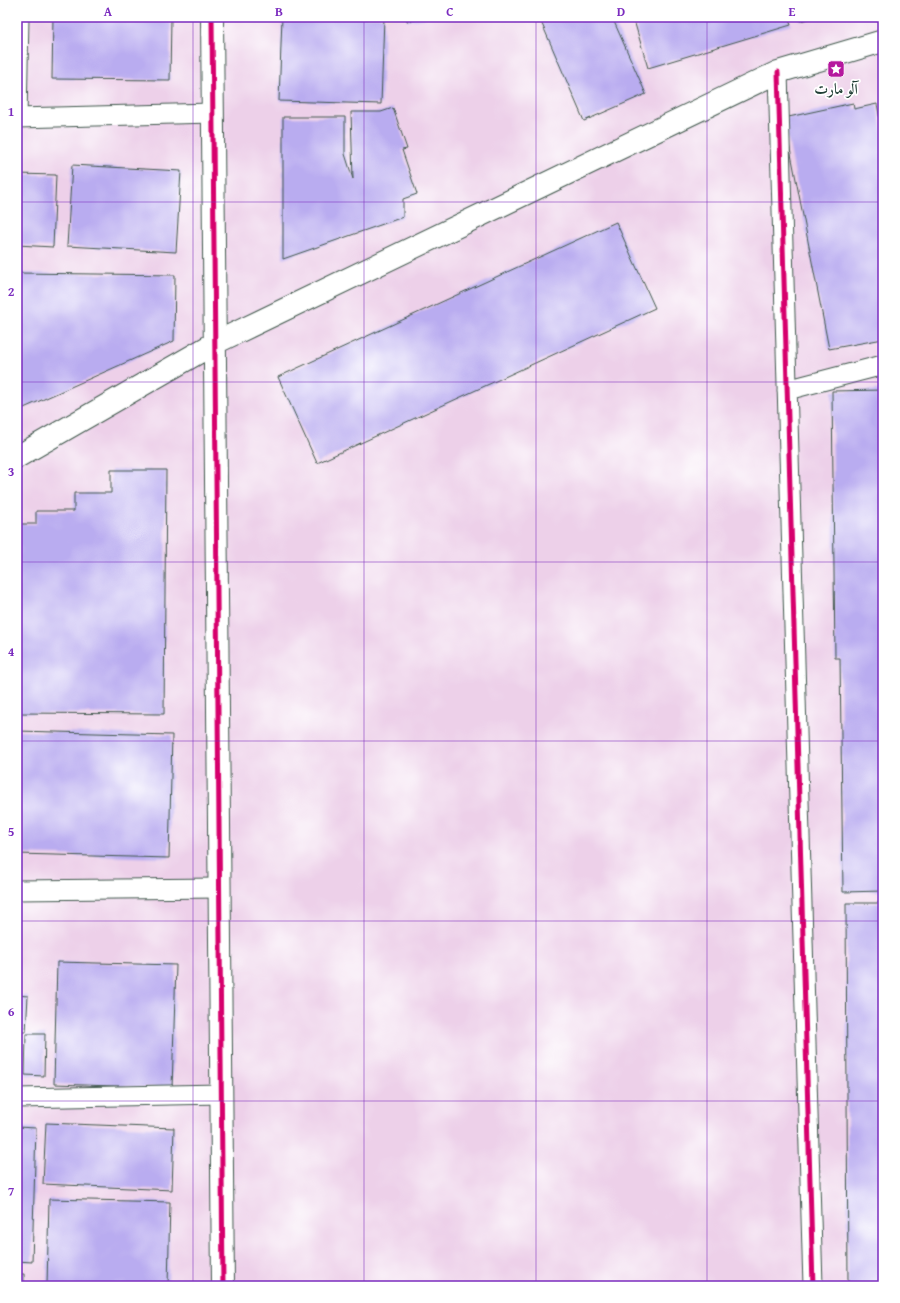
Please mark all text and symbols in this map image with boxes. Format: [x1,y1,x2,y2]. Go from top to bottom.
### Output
text: A [104,2,113,21]
text: B [275,2,283,21]
text: C [446,2,454,21]
text: D [617,2,625,21]
text: E [789,2,796,21]
place icon: آلو مارت [826,59,846,79]
place label: آلو مارت [814,78,859,99]
text: 1 [8,102,14,121]
text: 2 [8,282,15,301]
text: 3 [8,462,14,481]
text: 4 [8,642,15,661]
text: 5 [8,822,15,841]
text: 6 [8,1002,15,1021]
text: 7 [8,1182,15,1201]

